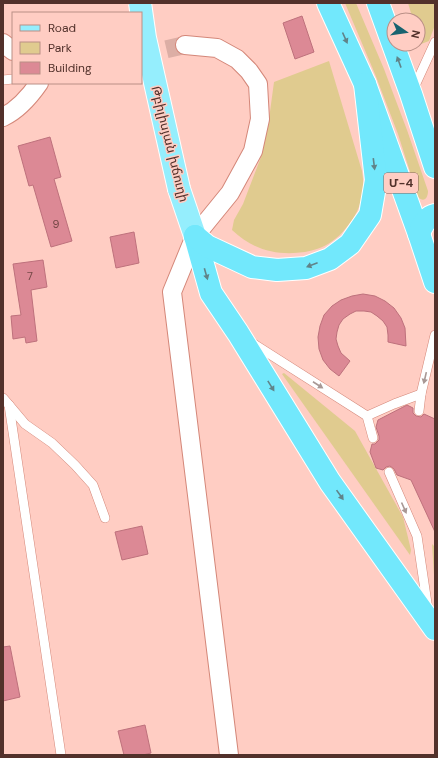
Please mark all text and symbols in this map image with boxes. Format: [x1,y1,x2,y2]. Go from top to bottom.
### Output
legend [12,12,142,84]
north arrow [386,12,426,52]
text: Road [48,20,76,36]
text: N [408,29,423,40]
one-way arrow [342,33,348,44]
text: Park [48,40,72,56]
one-way arrow [396,55,402,67]
text: Building [48,60,92,76]
street label: Թբիլիսյան խճուղի [147,84,193,204]
one-way arrow [371,158,378,170]
road number: Մ-4 [384,173,418,193]
house number: 9 [53,217,60,231]
one-way arrow [306,263,318,269]
one-way arrow [203,268,209,280]
house number: 7 [27,269,33,283]
one-way arrow [422,372,428,384]
one-way arrow [267,380,274,392]
one-way arrow [312,381,324,388]
one-way arrow [336,490,344,501]
one-way arrow [402,502,408,514]

